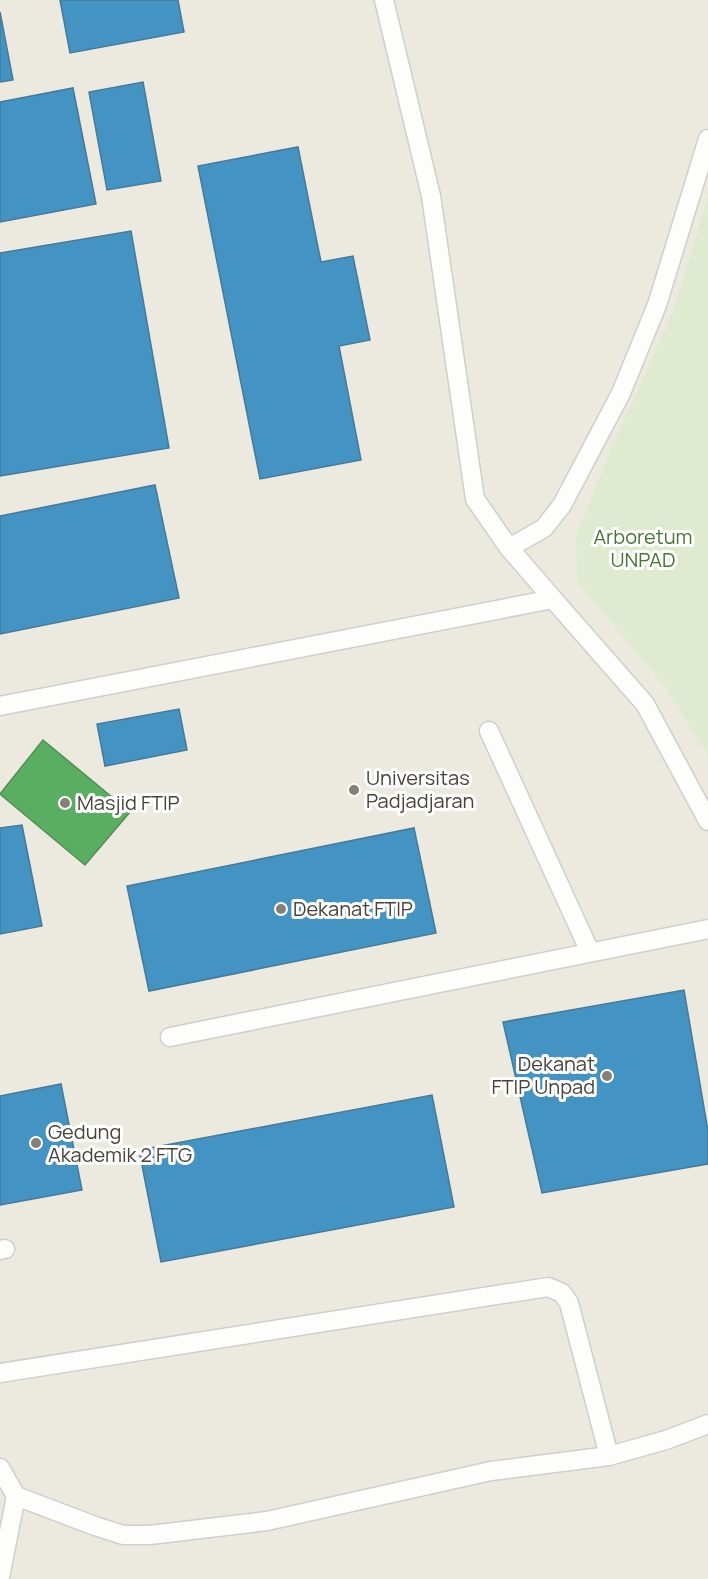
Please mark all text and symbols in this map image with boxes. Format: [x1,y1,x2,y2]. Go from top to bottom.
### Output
park label: Arboretum UNPAD [593,523,693,573]
place label: Universitas Padjadjaran [366,764,474,814]
marker: Universitas Padjadjaran [347,783,361,797]
place label: Masjid FTIP [77,789,180,816]
marker: Masjid FTIP [58,796,72,810]
place label: Dekanat FTIP [293,895,413,922]
marker: Dekanat FTIP [274,902,288,916]
place label: Dekanat FTIP Unpad [492,1050,595,1100]
marker: Dekanat FTIP Unpad [600,1069,614,1083]
place label: Gedung Akademik 2 FTG [48,1118,192,1168]
marker: Gedung Akademik 2 FTG [29,1136,43,1150]

